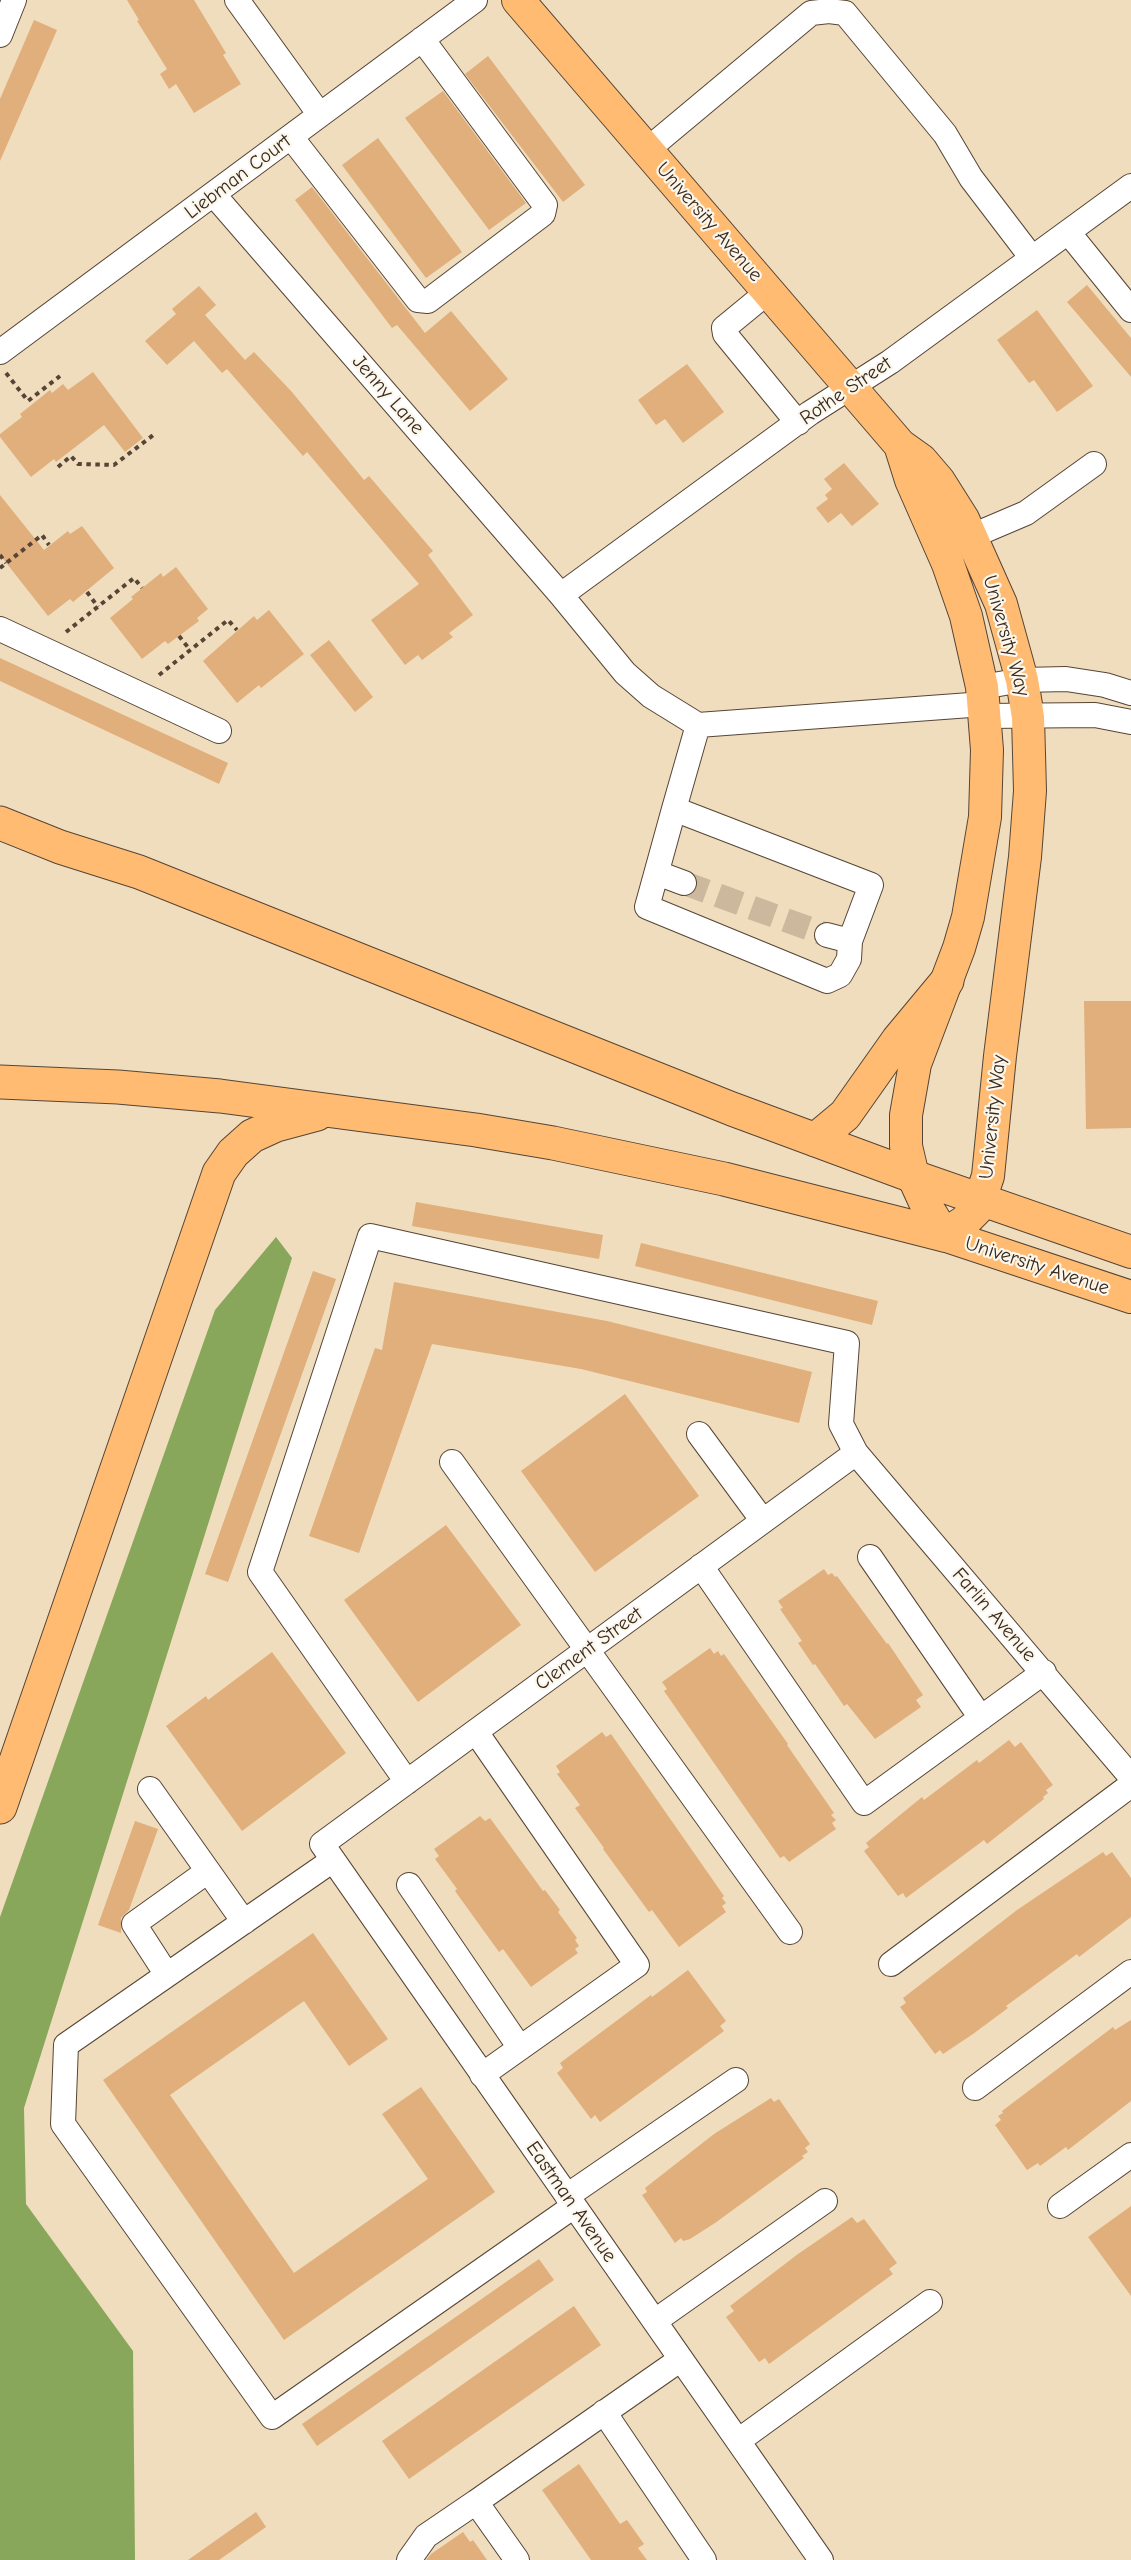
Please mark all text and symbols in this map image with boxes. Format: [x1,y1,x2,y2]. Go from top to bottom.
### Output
street label: Liebman Court [180,129,296,225]
street label: University Avenue [651,157,767,287]
street label: Jenny Lane [347,350,429,440]
street label: Rothe Street [796,352,896,430]
street label: University Way [977,573,1035,699]
street label: University Way [975,1054,1011,1180]
street label: University Avenue [962,1231,1112,1301]
street label: Farlin Avenue [947,1563,1041,1667]
street label: Clement Street [531,1602,647,1696]
street label: Eastman Avenue [520,2137,622,2267]

